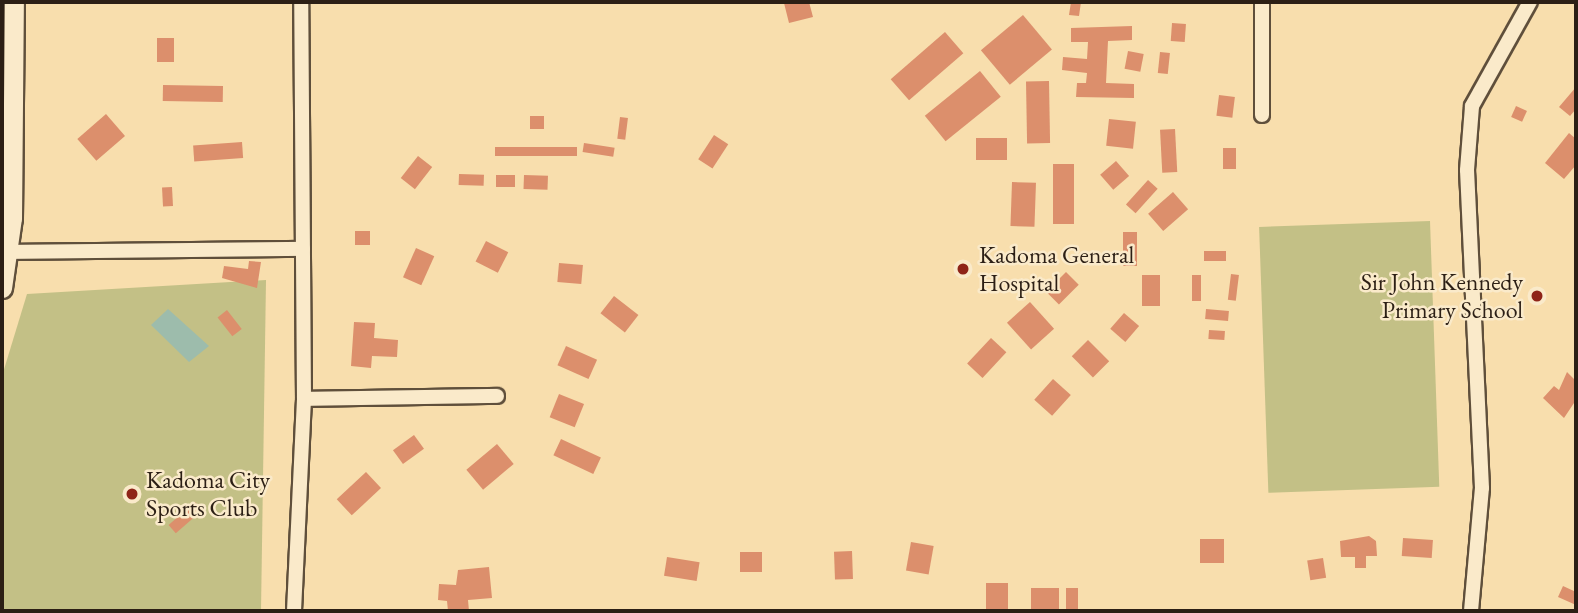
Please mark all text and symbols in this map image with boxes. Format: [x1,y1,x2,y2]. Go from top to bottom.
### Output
place label: Kadoma General Hospital [979,241,1134,297]
marker: Kadoma General Hospital [953,259,973,279]
place label: Sir John Kennedy Primary School [1361,268,1523,324]
marker: Sir John Kennedy Primary School [1529,288,1545,304]
place label: Kadoma City Sports Club [146,466,270,522]
marker: Kadoma City Sports Club [124,486,140,502]

